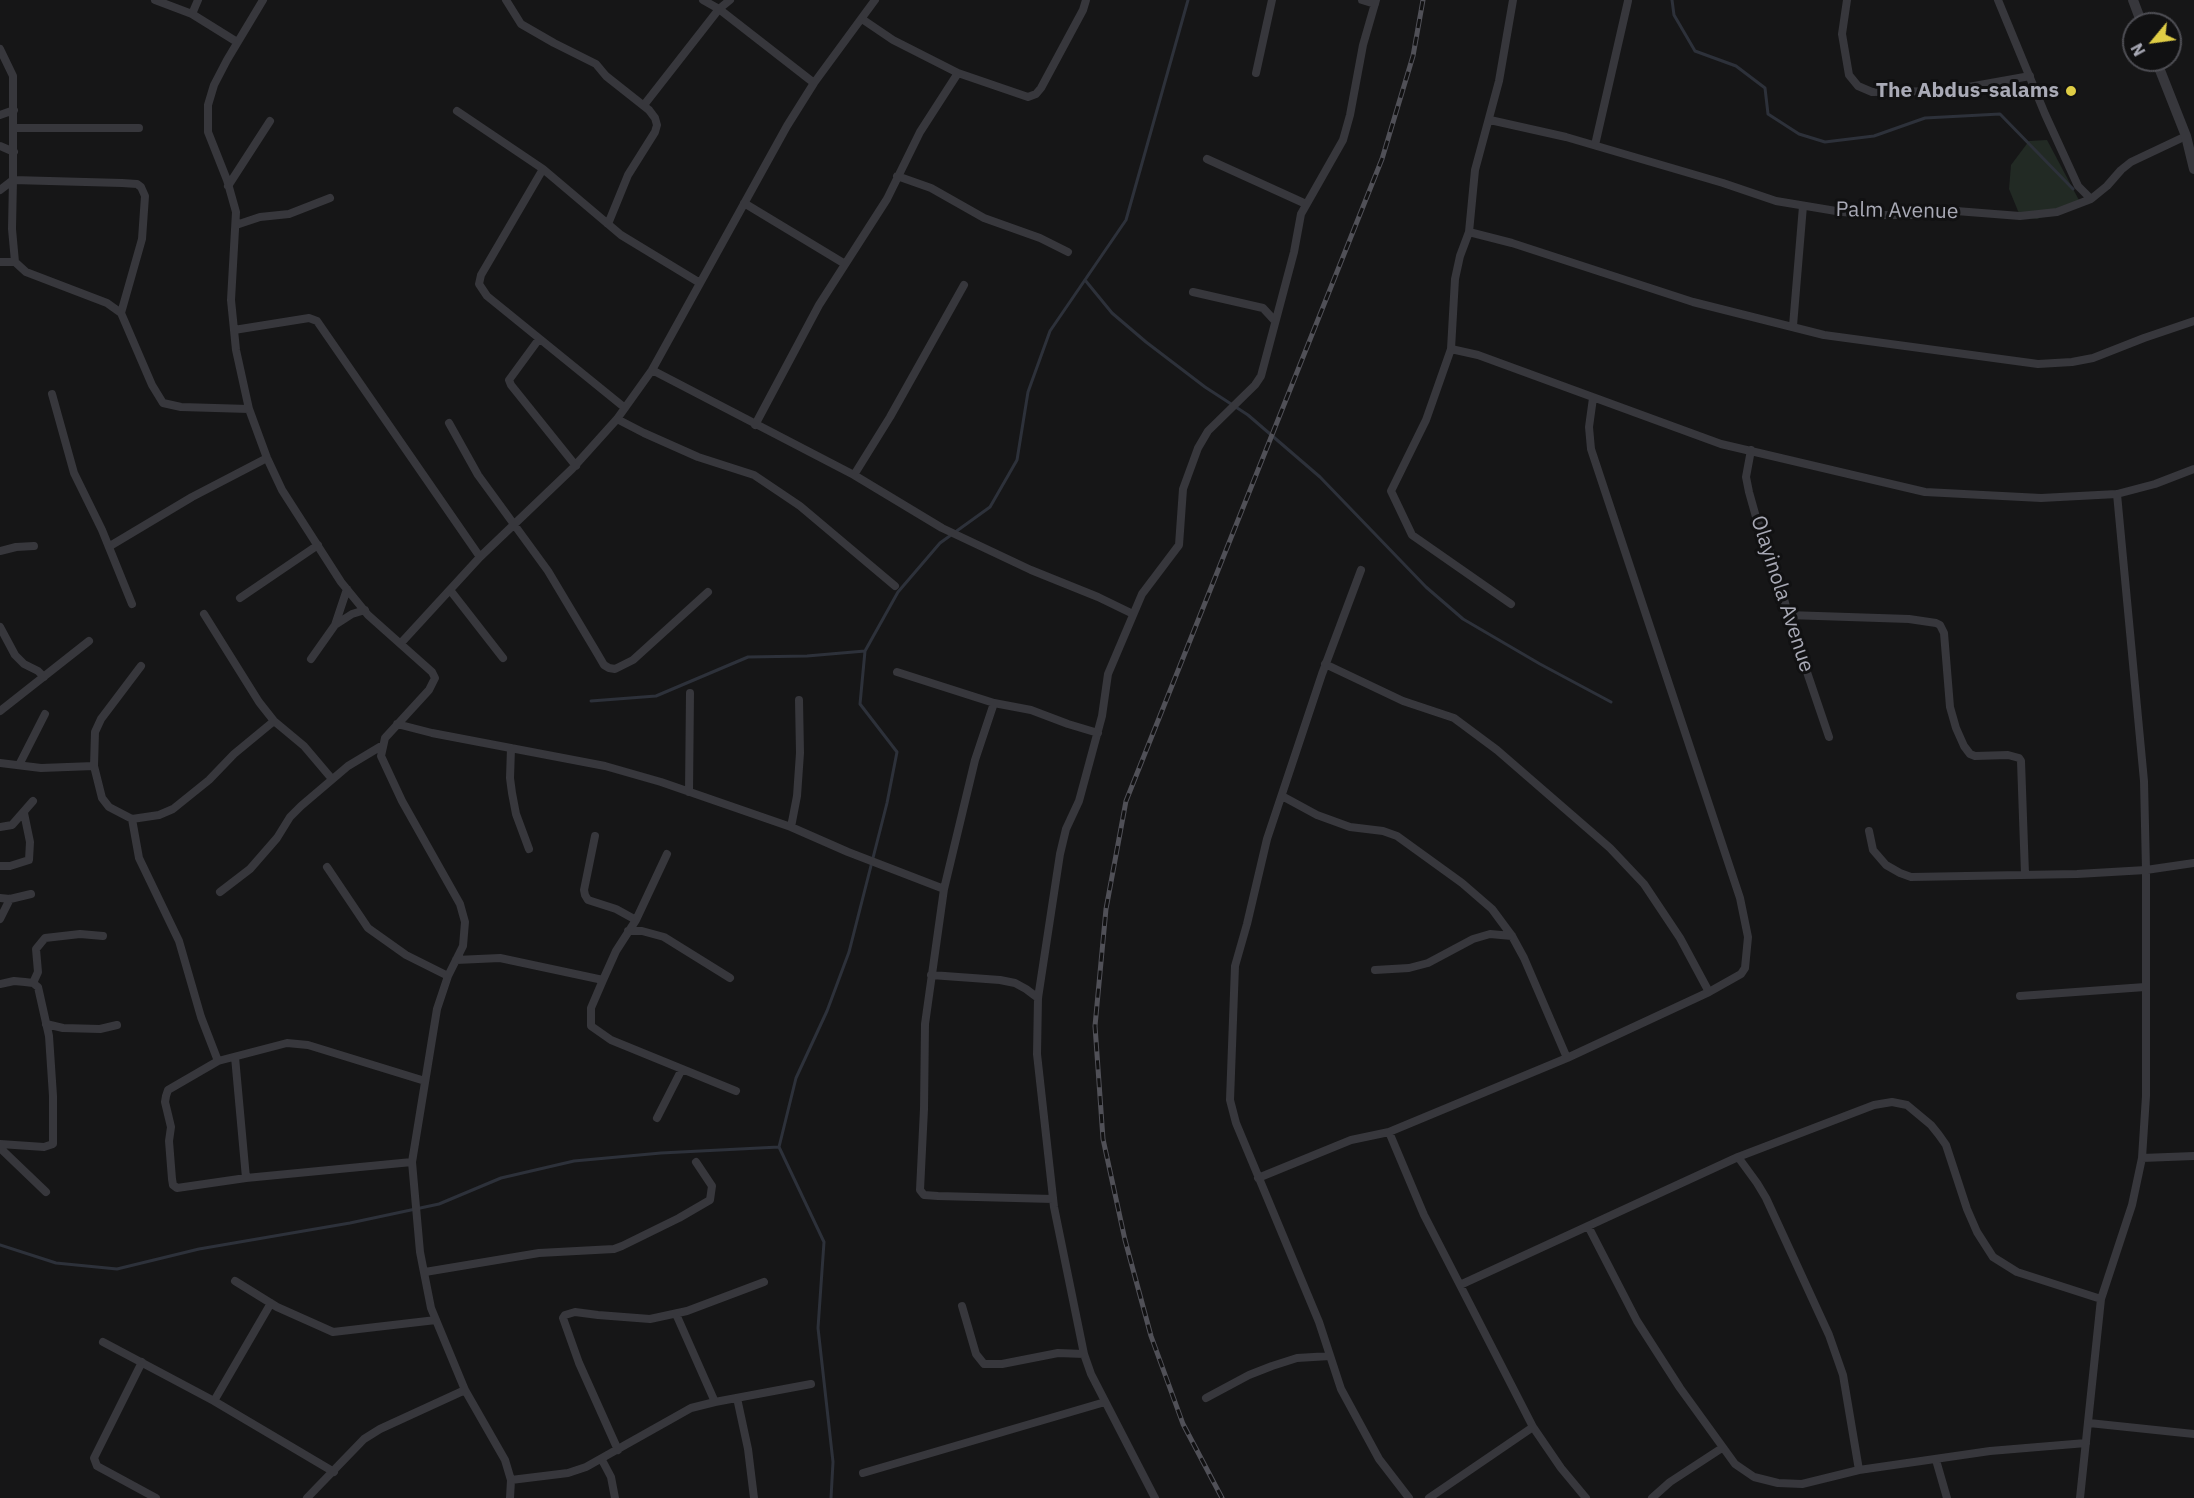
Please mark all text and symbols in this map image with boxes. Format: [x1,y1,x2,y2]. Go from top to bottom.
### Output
north arrow [2122,12,2182,72]
text: N [2126,40,2150,60]
place label: The Abdus-salams [1876,78,2059,104]
marker: The Abdus-salams [2064,84,2078,98]
street label: Palm Avenue [1835,197,1959,225]
street label: Olayinola Avenue [1745,513,1819,675]

